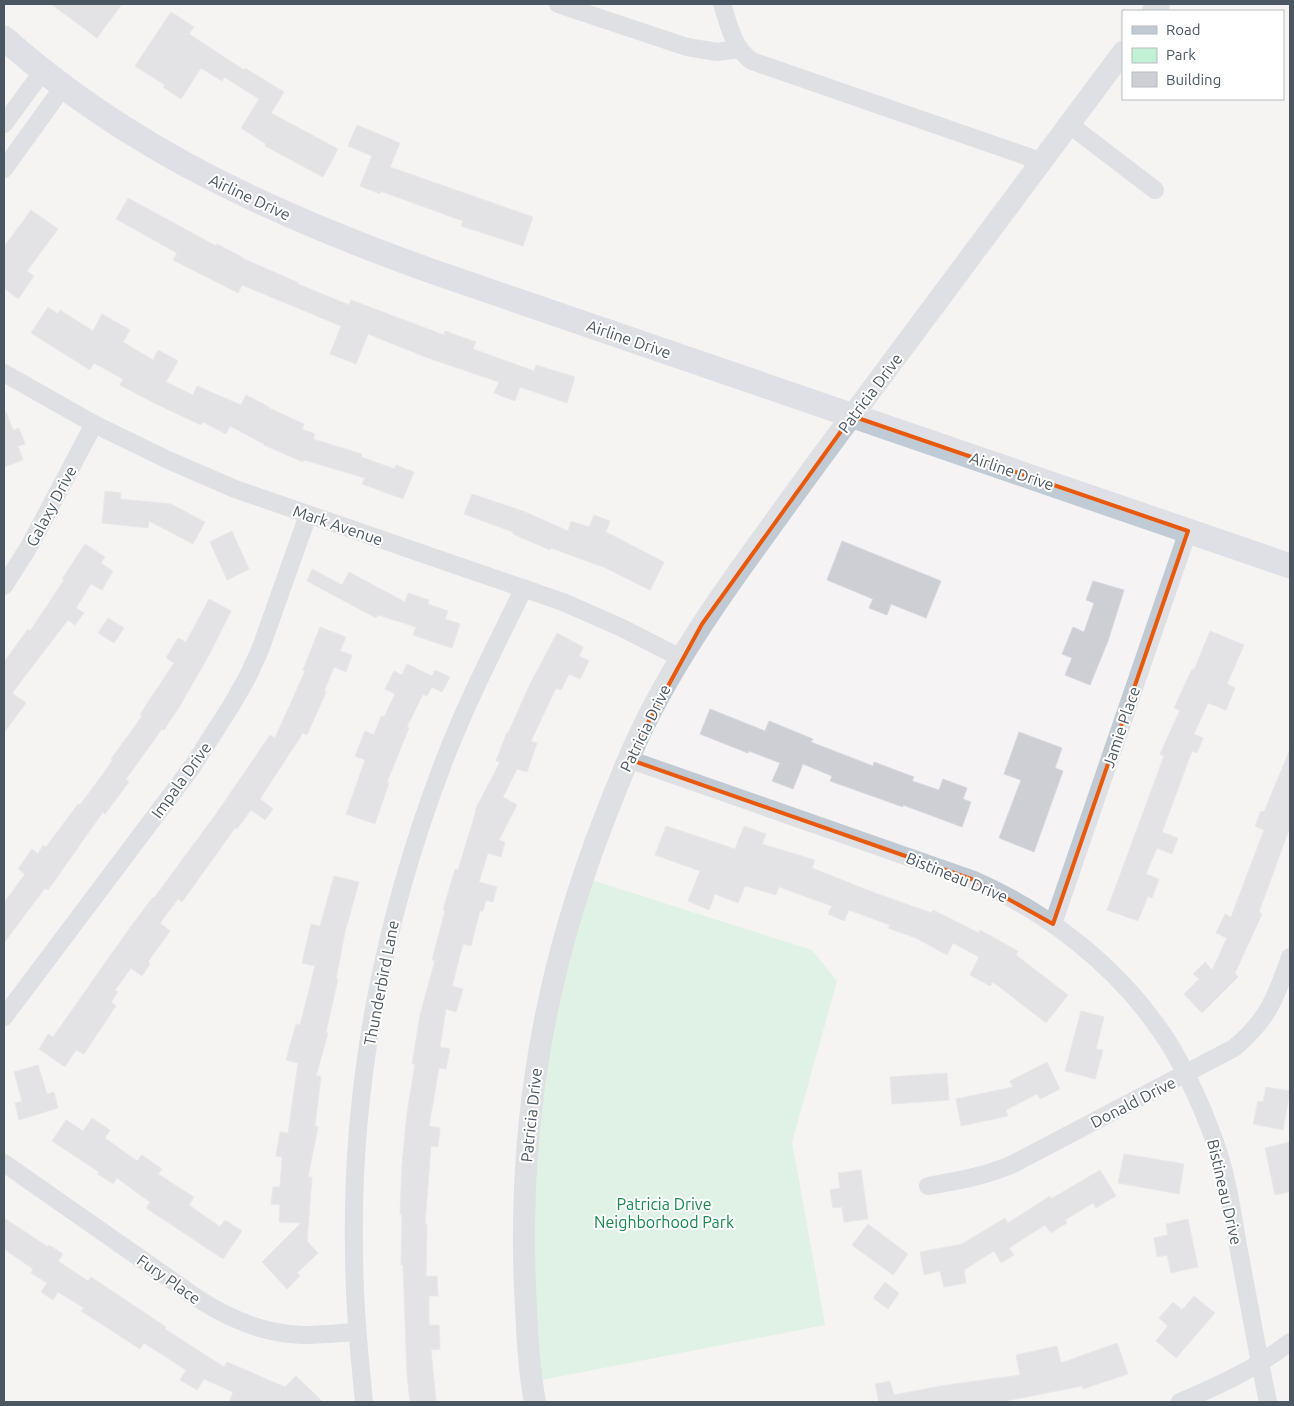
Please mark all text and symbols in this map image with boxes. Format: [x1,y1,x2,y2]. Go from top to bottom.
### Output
legend [1122,10,1284,100]
text: Road [1166,21,1201,38]
text: Park [1166,46,1196,63]
text: Building [1166,71,1221,88]
street label: Airline Drive [206,170,294,224]
street label: Airline Drive [585,316,673,362]
street label: Patricia Drive [834,350,906,436]
street label: Airline Drive [968,448,1056,494]
street label: Galaxy Drive [22,463,80,549]
street label: Mark Avenue [291,501,385,549]
street label: Patricia Drive [616,681,674,775]
street label: Jamie Place [1099,684,1143,770]
street label: Impala Drive [147,739,215,821]
street label: Bistineau Drive [904,848,1010,906]
street label: Thunderbird Lane [360,919,402,1047]
street label: Patricia Drive [517,1067,545,1163]
street label: Donald Drive [1087,1073,1179,1131]
street label: Bistineau Drive [1204,1137,1246,1247]
park label: Patricia Drive Neighborhood Park [594,1195,734,1231]
street label: Fury Place [134,1251,204,1307]

